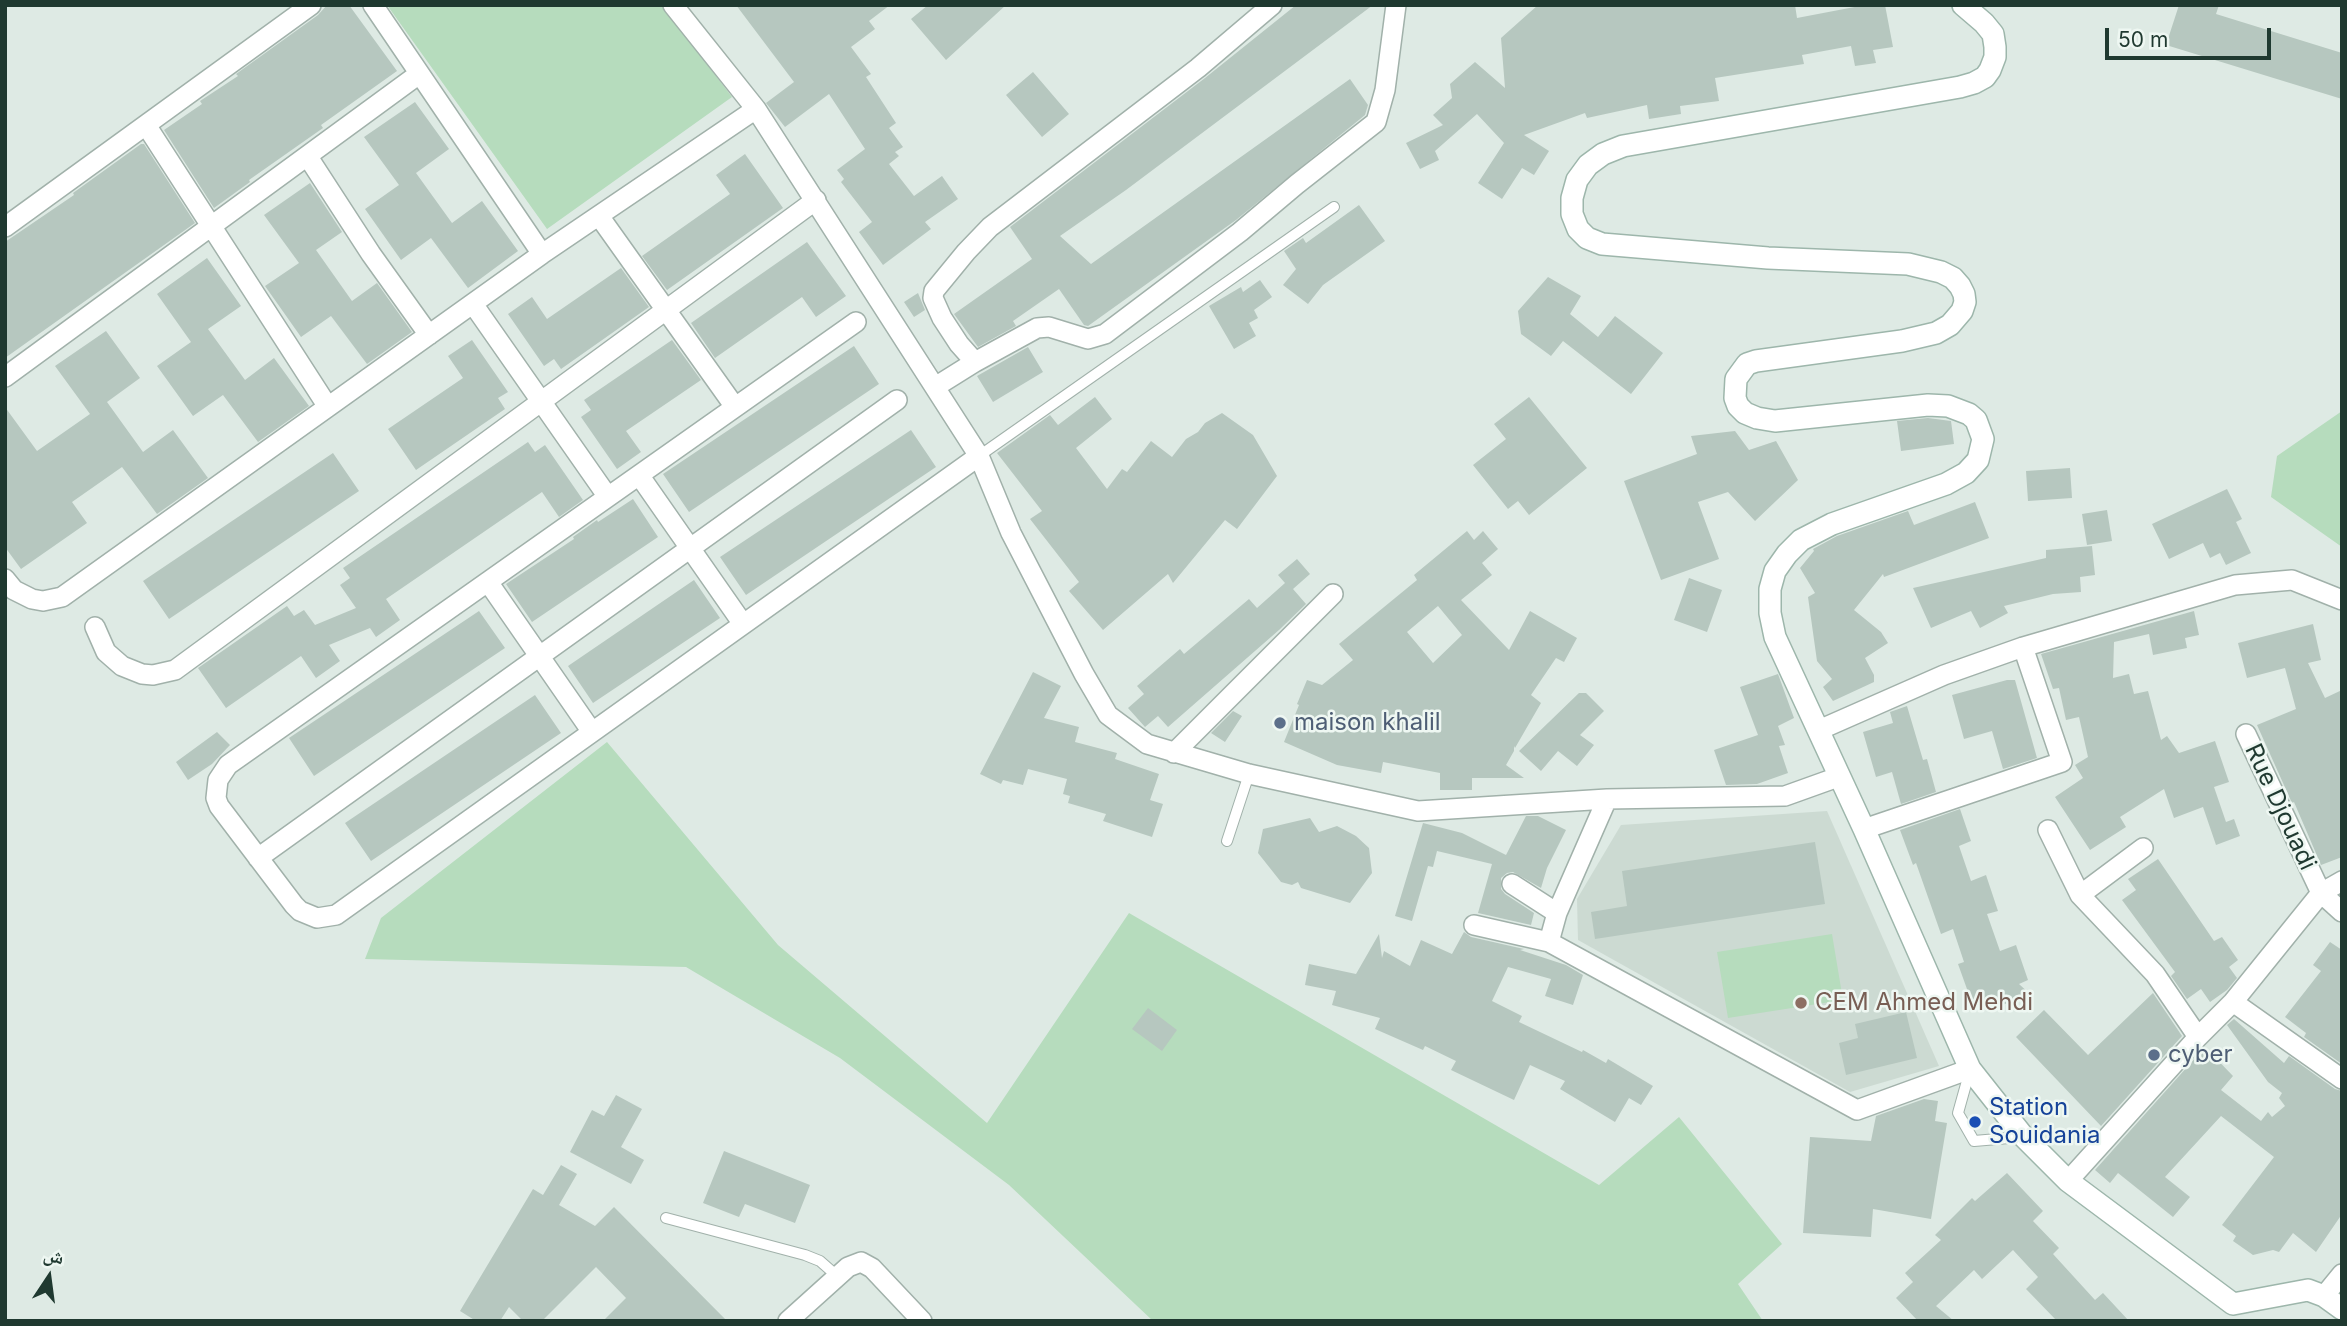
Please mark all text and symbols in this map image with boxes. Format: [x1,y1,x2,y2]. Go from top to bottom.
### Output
scale bar [2109,14,2275,58]
text: 50 m [2118,27,2168,52]
place label: maison khalil [1294,709,1441,737]
marker: maison khalil [1272,715,1288,731]
street label: Rue Djouadi [2238,739,2322,875]
place label: CEM Ahmed Mehdi [1815,989,2033,1017]
marker: CEM Ahmed Mehdi [1793,995,1809,1011]
place label: cyber [2168,1041,2233,1069]
marker: cyber [2146,1047,2162,1063]
place label: Station Souidania [1989,1094,2100,1150]
marker: Station Souidania [1967,1114,1983,1130]
north arrow [14,1242,84,1312]
text: ش [41,1243,66,1270]

